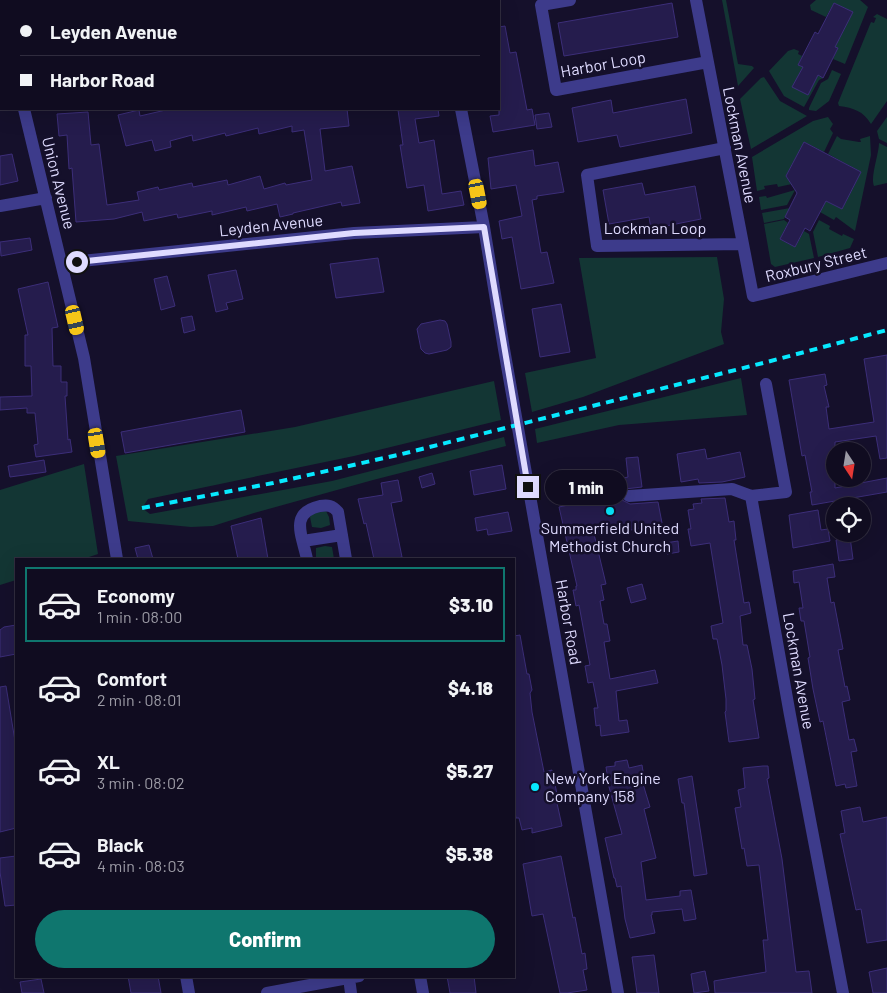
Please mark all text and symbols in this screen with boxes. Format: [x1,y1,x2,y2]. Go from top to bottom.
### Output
text: Leyden Avenue [50,20,177,43]
street label: Harbor Loop [559,47,647,80]
text: Harbor Road [50,68,155,91]
street label: Lockman Avenue [720,85,761,205]
street label: Union Avenue [39,135,80,231]
car [467,178,488,210]
street label: Leyden Avenue [218,210,324,239]
street label: Lockman Loop [604,218,706,237]
street label: Roxbury Street [763,242,869,285]
route start [66,251,88,273]
car [64,304,85,336]
car [87,427,106,459]
north arrow [826,442,871,488]
map controls [826,442,871,542]
callout: 1 min [546,470,628,504]
route end [517,476,539,498]
text: 1 min [568,478,604,497]
button: locate [826,497,871,542]
marker: Summerfield United Methodist Church [604,505,616,517]
place label: Summerfield United Methodist Church [541,518,679,555]
street label: Harbor Road [553,578,586,666]
icon: car [37,582,82,627]
text: Economy [97,584,175,607]
text: $3.10 [449,593,493,616]
text: 1 min · 08:00 [97,607,182,626]
street label: Lockman Avenue [780,611,819,731]
icon: car [37,665,82,710]
text: Comfort [97,667,167,690]
text: $4.18 [448,676,493,699]
text: 2 min · 08:01 [97,690,181,709]
icon: car [37,748,82,793]
text: XL [97,750,120,773]
text: $5.27 [446,759,493,782]
place label: New York Engine Company 158 [545,768,661,805]
text: 3 min · 08:02 [97,773,185,792]
marker: New York Engine Company 158 [529,781,541,793]
icon: car [37,831,82,876]
text: Black [97,833,144,856]
text: $5.38 [446,842,493,865]
text: 4 min · 08:03 [97,856,185,875]
button: Confirm [35,910,495,968]

